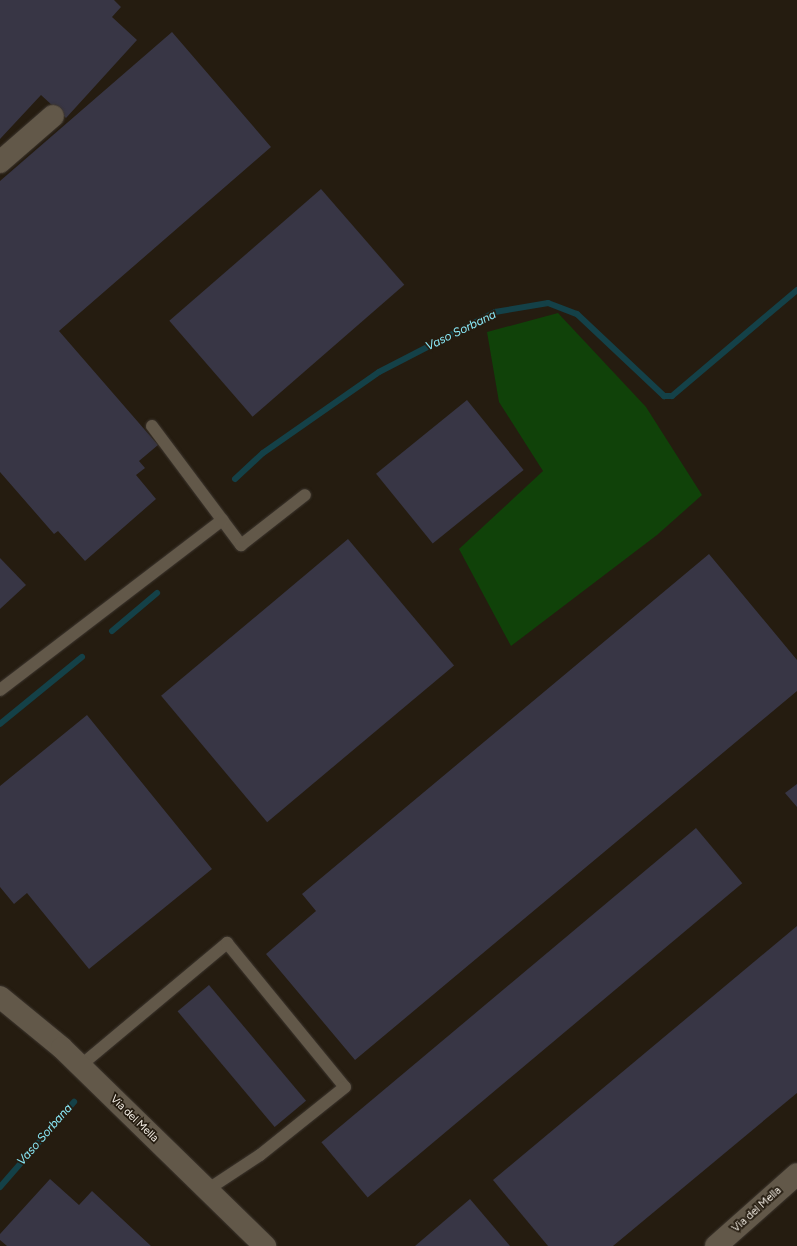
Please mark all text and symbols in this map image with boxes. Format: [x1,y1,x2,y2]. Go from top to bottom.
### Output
water label: Vaso Sorbana [423,308,499,354]
street label: Via del Mella [107,1093,161,1145]
water label: Vaso Sorbana [14,1101,76,1169]
street label: Via del Mella [730,1184,784,1236]

